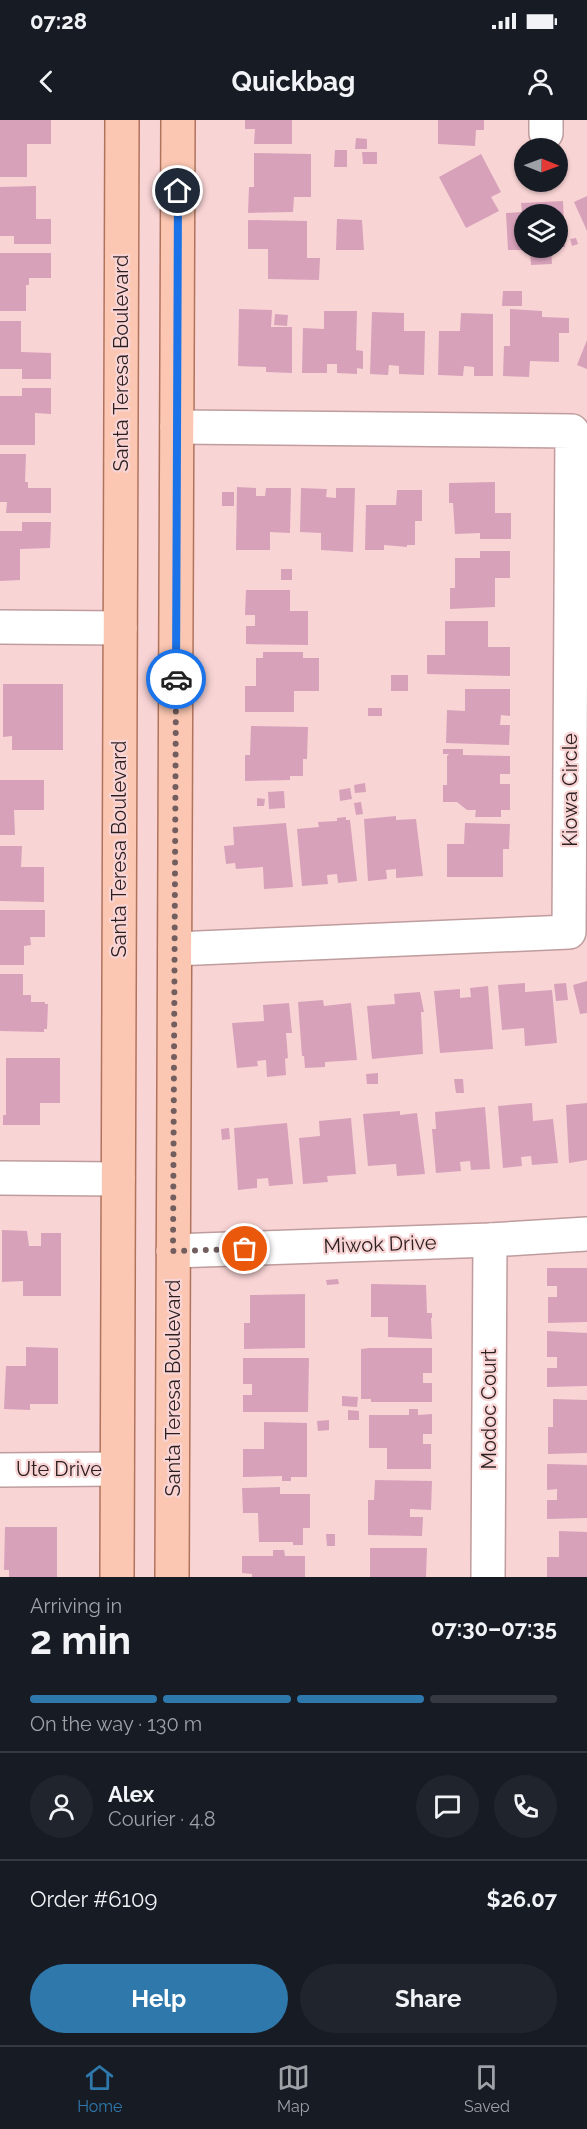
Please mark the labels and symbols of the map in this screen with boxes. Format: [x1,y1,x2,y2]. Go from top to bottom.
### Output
north arrow [514,138,568,192]
pin [152,165,203,216]
street label: Santa Teresa Boulevard [109,255,133,472]
courier [146,649,206,709]
street label: Kiowa Circle [558,733,582,847]
street label: Santa Teresa Boulevard [107,741,131,958]
pin [219,1223,270,1274]
street label: Miwok Drive [323,1230,437,1258]
street label: Santa Teresa Boulevard [161,1280,185,1497]
street label: Modoc Court [477,1348,501,1469]
street label: Ute Drive [16,1457,102,1481]

